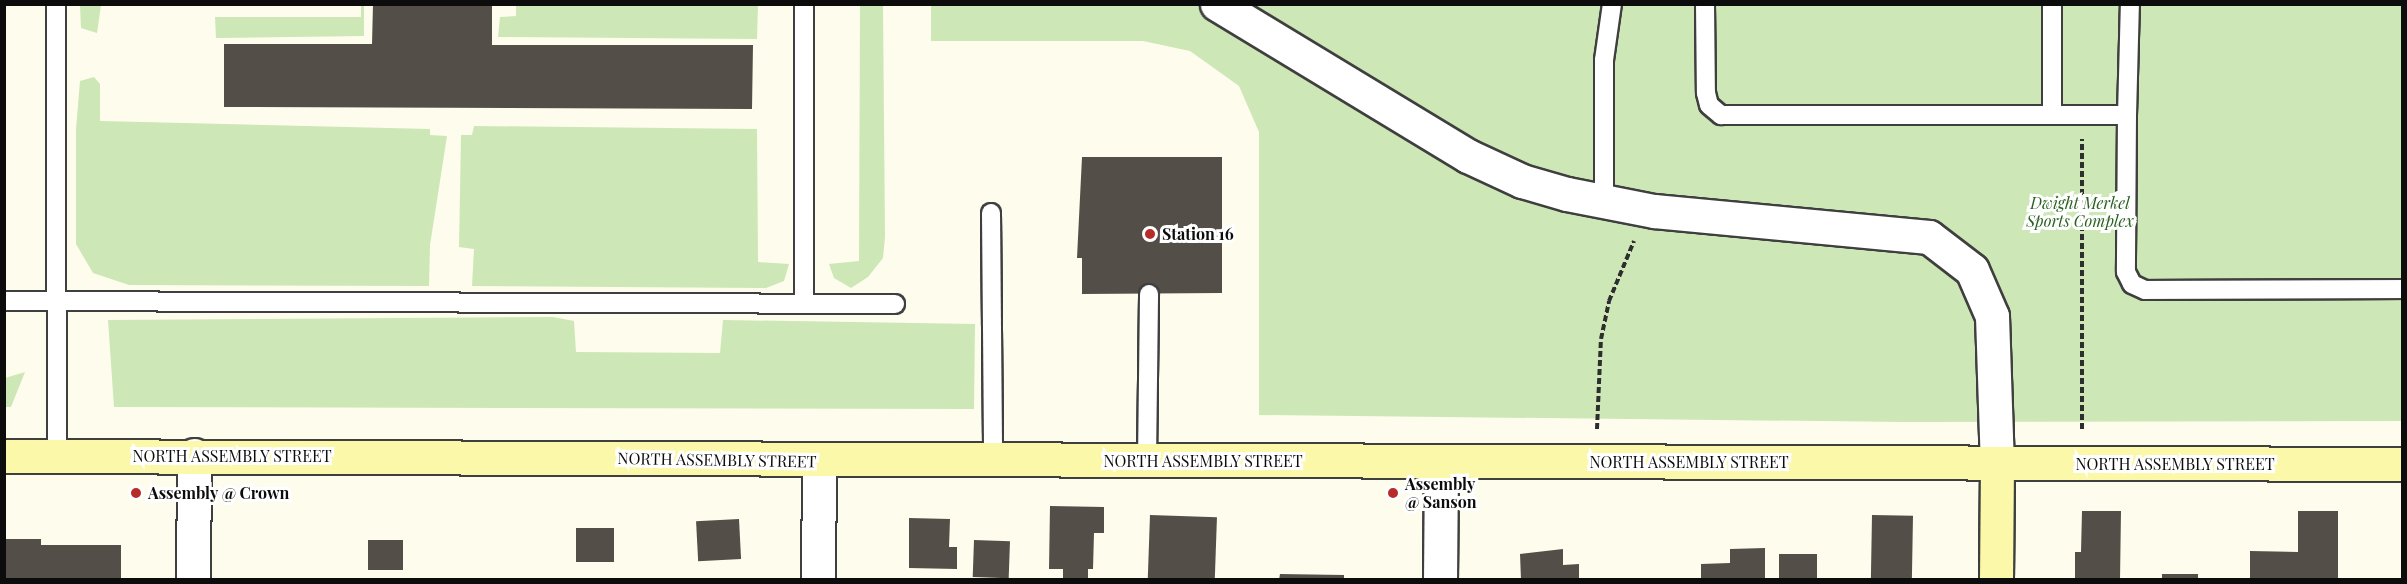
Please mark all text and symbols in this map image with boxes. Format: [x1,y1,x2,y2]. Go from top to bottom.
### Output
park label: Dwight Merkel Sports Complex [2026,193,2134,231]
place label: Station 16 [1162,224,1234,244]
marker: Station 16 [1143,227,1157,241]
street label: NORTH ASSEMBLY STREET [132,446,332,466]
street label: NORTH ASSEMBLY STREET [617,449,817,471]
street label: NORTH ASSEMBLY STREET [1103,451,1303,471]
street label: NORTH ASSEMBLY STREET [1589,452,1789,472]
street label: NORTH ASSEMBLY STREET [2075,454,2275,474]
place label: Assembly @ Sanson [1405,474,1477,512]
place label: Assembly @ Crown [148,483,290,503]
marker: Assembly @ Crown [129,486,143,500]
marker: Assembly @ Sanson [1386,486,1400,500]

